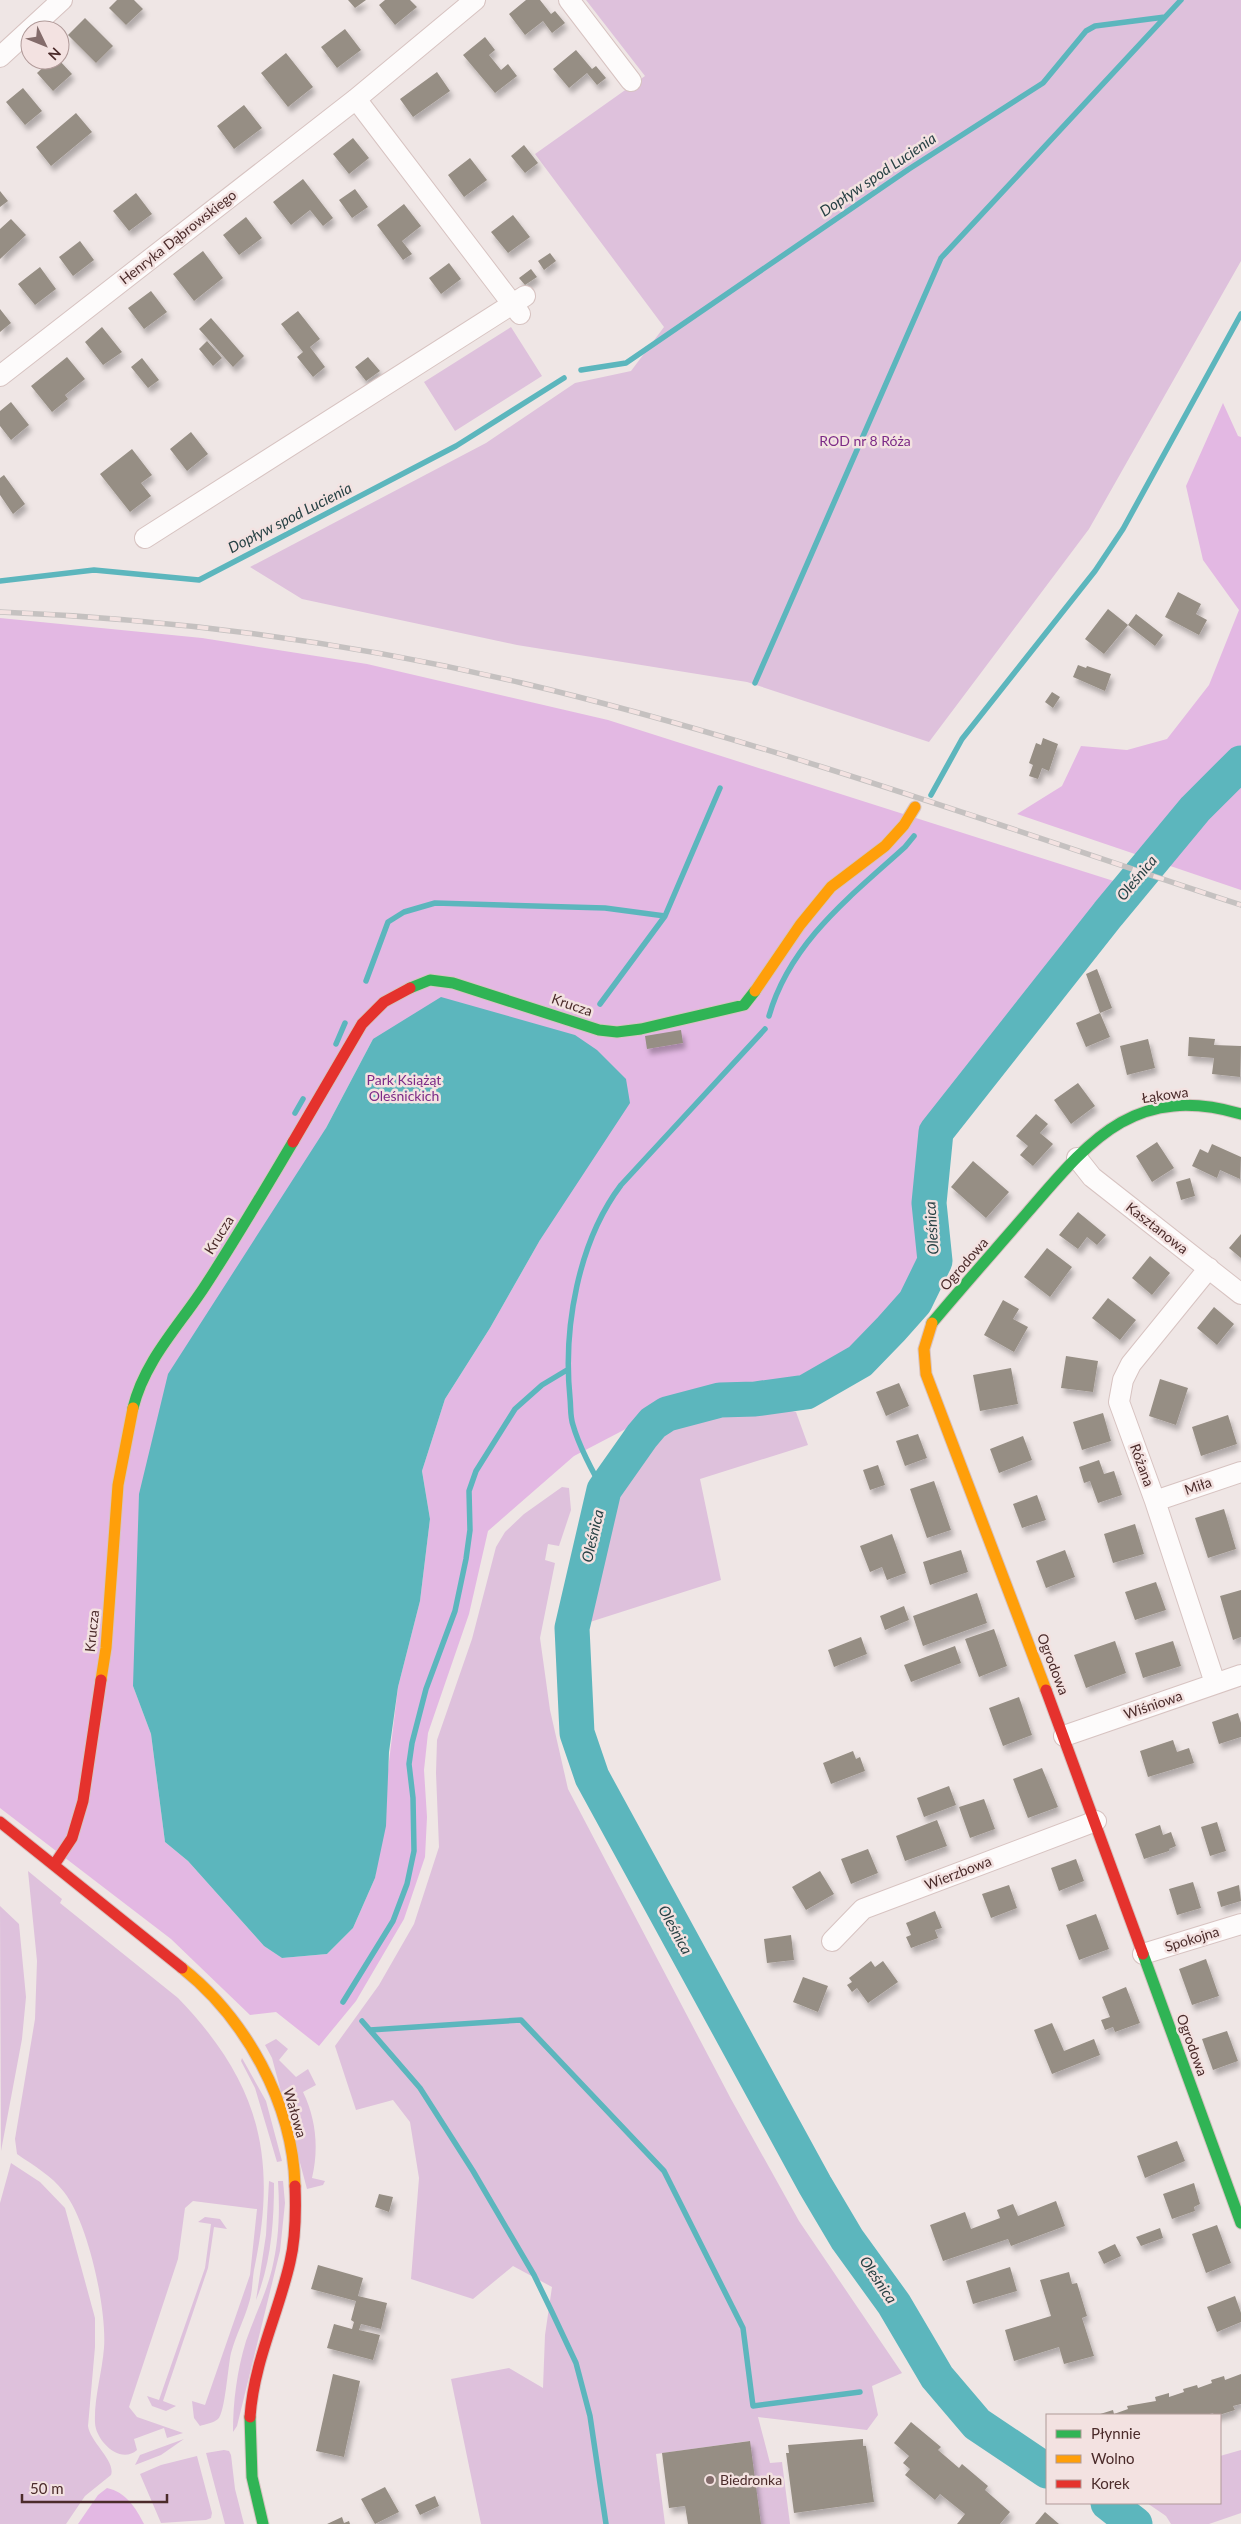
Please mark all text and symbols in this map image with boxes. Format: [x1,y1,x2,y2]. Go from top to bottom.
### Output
north arrow [20,20,70,70]
text: N [45,44,65,64]
water label: Dopływ spod Lucienia [816,128,939,220]
street label: Henryka Dąbrowskiego [116,186,240,287]
park label: ROD nr 8 Róża [819,432,911,449]
water label: Dopływ spod Lucienia [225,478,355,556]
water label: Oleśnica [1112,851,1160,904]
street label: Krucza [549,990,595,1019]
park label: Park Książąt Oleśnickich [367,1071,441,1104]
street label: Łąkowa [1141,1083,1189,1106]
street label: Kasztanowa [1123,1198,1192,1257]
water label: Oleśnica [920,1200,942,1255]
street label: Krucza [200,1212,237,1257]
street label: Ogrodowa [936,1234,991,1294]
street label: Różana [1127,1441,1158,1489]
street label: Miła [1182,1473,1214,1498]
water label: Oleśnica [577,1507,607,1564]
street label: Krucza [81,1609,102,1653]
street label: Ogrodowa [1034,1631,1073,1697]
street label: Wiśniowa [1121,1687,1184,1722]
street label: Wierzbowa [922,1852,994,1893]
water label: Oleśnica [655,1902,697,1958]
street label: Spokojna [1163,1922,1221,1955]
street label: Ogrodowa [1173,2012,1212,2078]
street label: Wałowa [280,2086,311,2140]
water label: Oleśnica [856,2252,901,2307]
legend [1046,2414,1221,2504]
text: Płynnie [1091,2424,1141,2442]
text: Wolno [1091,2449,1135,2467]
place label: Biedronka [720,2471,782,2488]
scale bar [22,2472,168,2504]
marker: Biedronka [704,2474,716,2486]
text: Korek [1091,2474,1130,2492]
text: 50 m [30,2479,64,2497]

